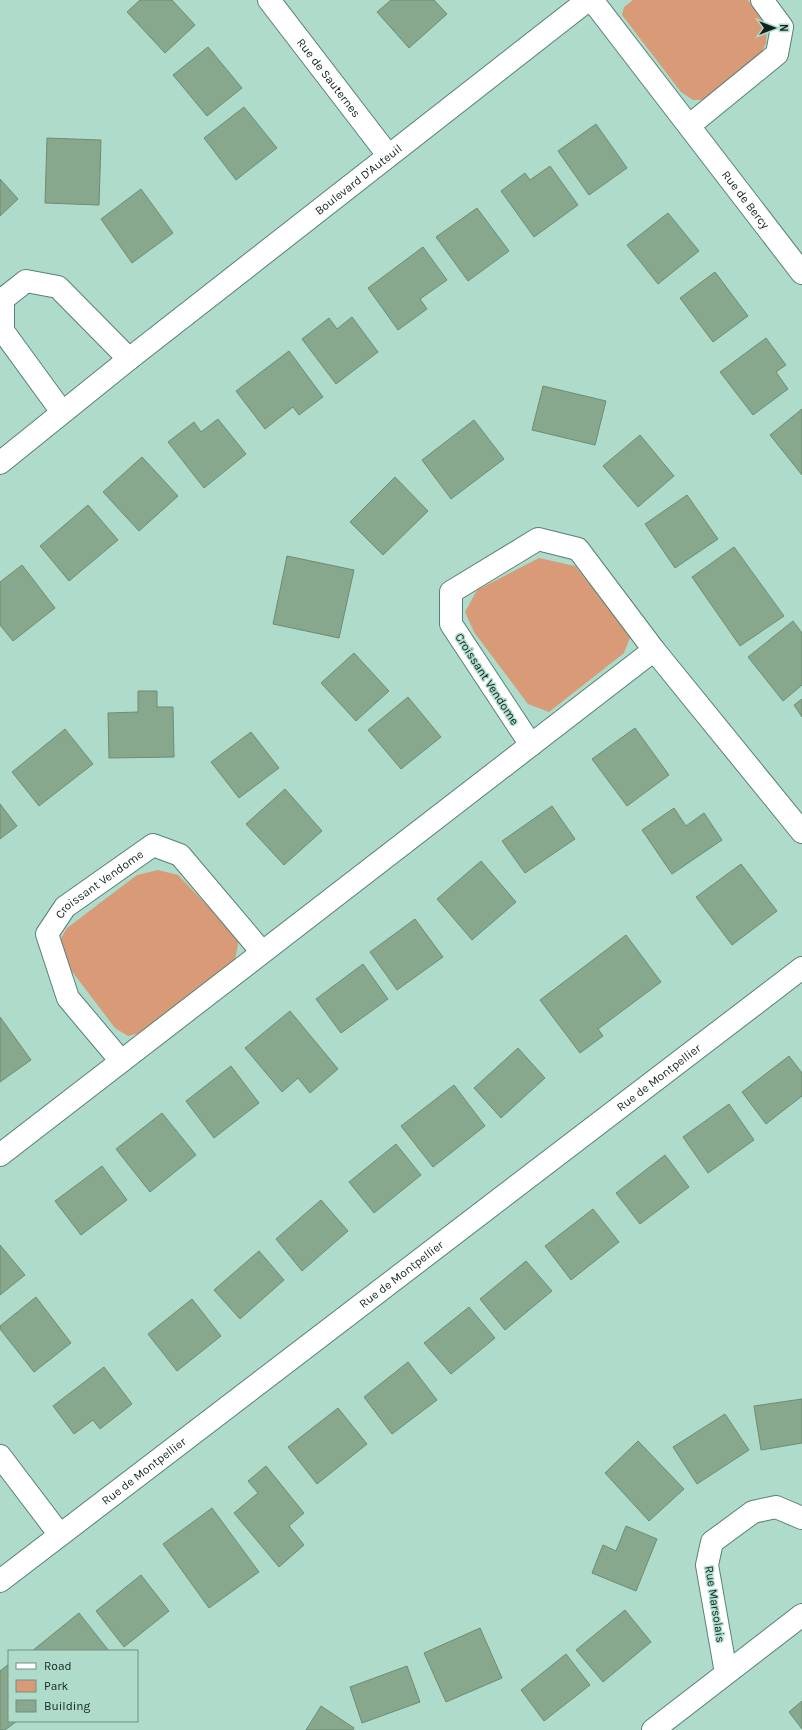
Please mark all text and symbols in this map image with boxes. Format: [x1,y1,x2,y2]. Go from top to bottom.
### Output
north arrow [754,8,794,48]
text: N [777,24,790,32]
street label: Rue de Sauternes [294,35,363,120]
street label: Boulevard D'Auteuil [312,141,405,218]
street label: Rue de Bercy [719,168,773,232]
street label: Croissant Vendome [452,631,522,727]
street label: Croissant Vendome [52,847,146,921]
street label: Rue de Montpellier [614,1041,704,1114]
street label: Rue de Montpellier [356,1237,447,1311]
street label: Rue de Montpellier [99,1434,189,1508]
street label: Rue Marsolais [702,1565,728,1643]
legend [8,1650,138,1722]
text: Road [44,1659,72,1673]
text: Park [44,1679,69,1693]
text: Building [44,1699,91,1713]

